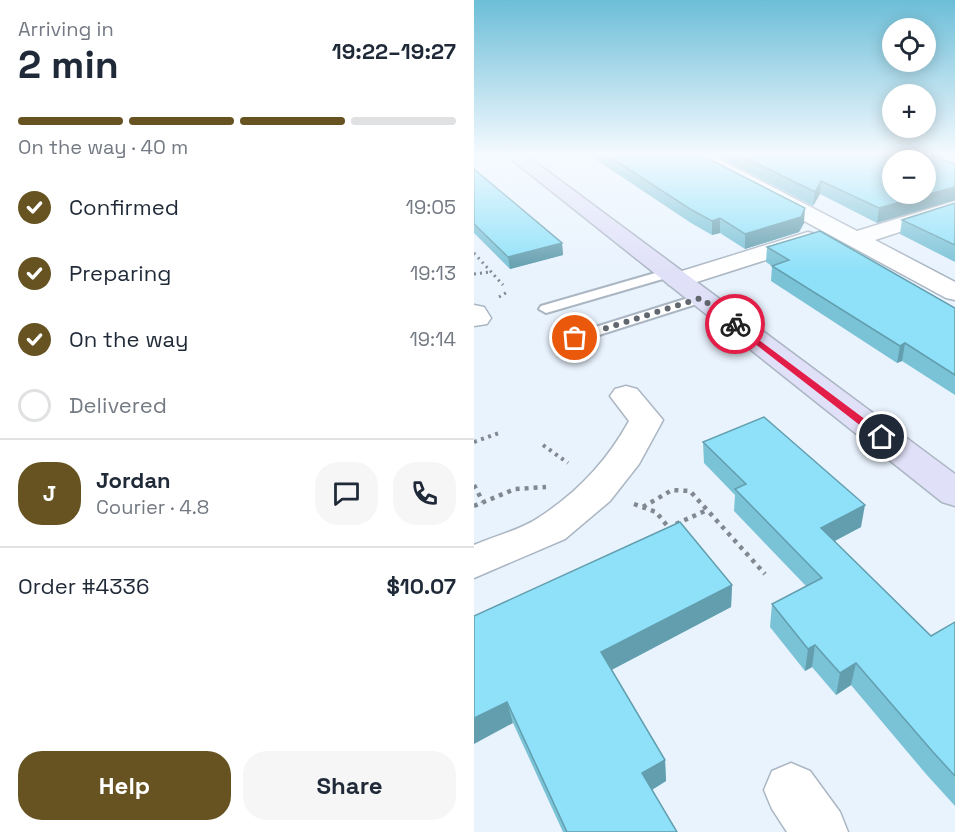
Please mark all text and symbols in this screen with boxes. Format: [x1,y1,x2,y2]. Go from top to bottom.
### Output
text: Arriving in [18,16,114,42]
map controls [882,18,936,204]
button: locate [882,18,936,72]
text: 19:22–19:27 [332,37,456,65]
text: 2 min [18,40,119,89]
button: + [882,84,936,138]
text: On the way · 40 m [18,134,188,160]
button: − [882,150,936,204]
icon: check [18,191,51,224]
text: Confirmed [69,193,179,221]
text: 19:05 [406,194,456,220]
icon: check [18,257,51,290]
text: Preparing [69,259,171,287]
text: 19:13 [410,260,456,286]
courier [705,294,765,354]
icon: bike [719,308,752,341]
pin [549,312,600,363]
icon: bag [558,321,591,354]
icon: check [18,323,51,356]
text: On the way [69,325,188,353]
text: 19:14 [409,326,456,352]
text: Delivered [69,391,167,419]
pin [856,411,907,462]
icon: home [865,420,898,453]
button: chat [315,462,378,525]
button: phone [393,462,456,525]
text: Jordan [96,466,171,494]
text: J [43,479,56,507]
text: Courier · 4.8 [96,494,209,520]
text: Order #4336 [18,572,149,600]
text: $10.07 [386,572,456,600]
button: Help [18,751,231,820]
button: Share [243,751,456,820]

